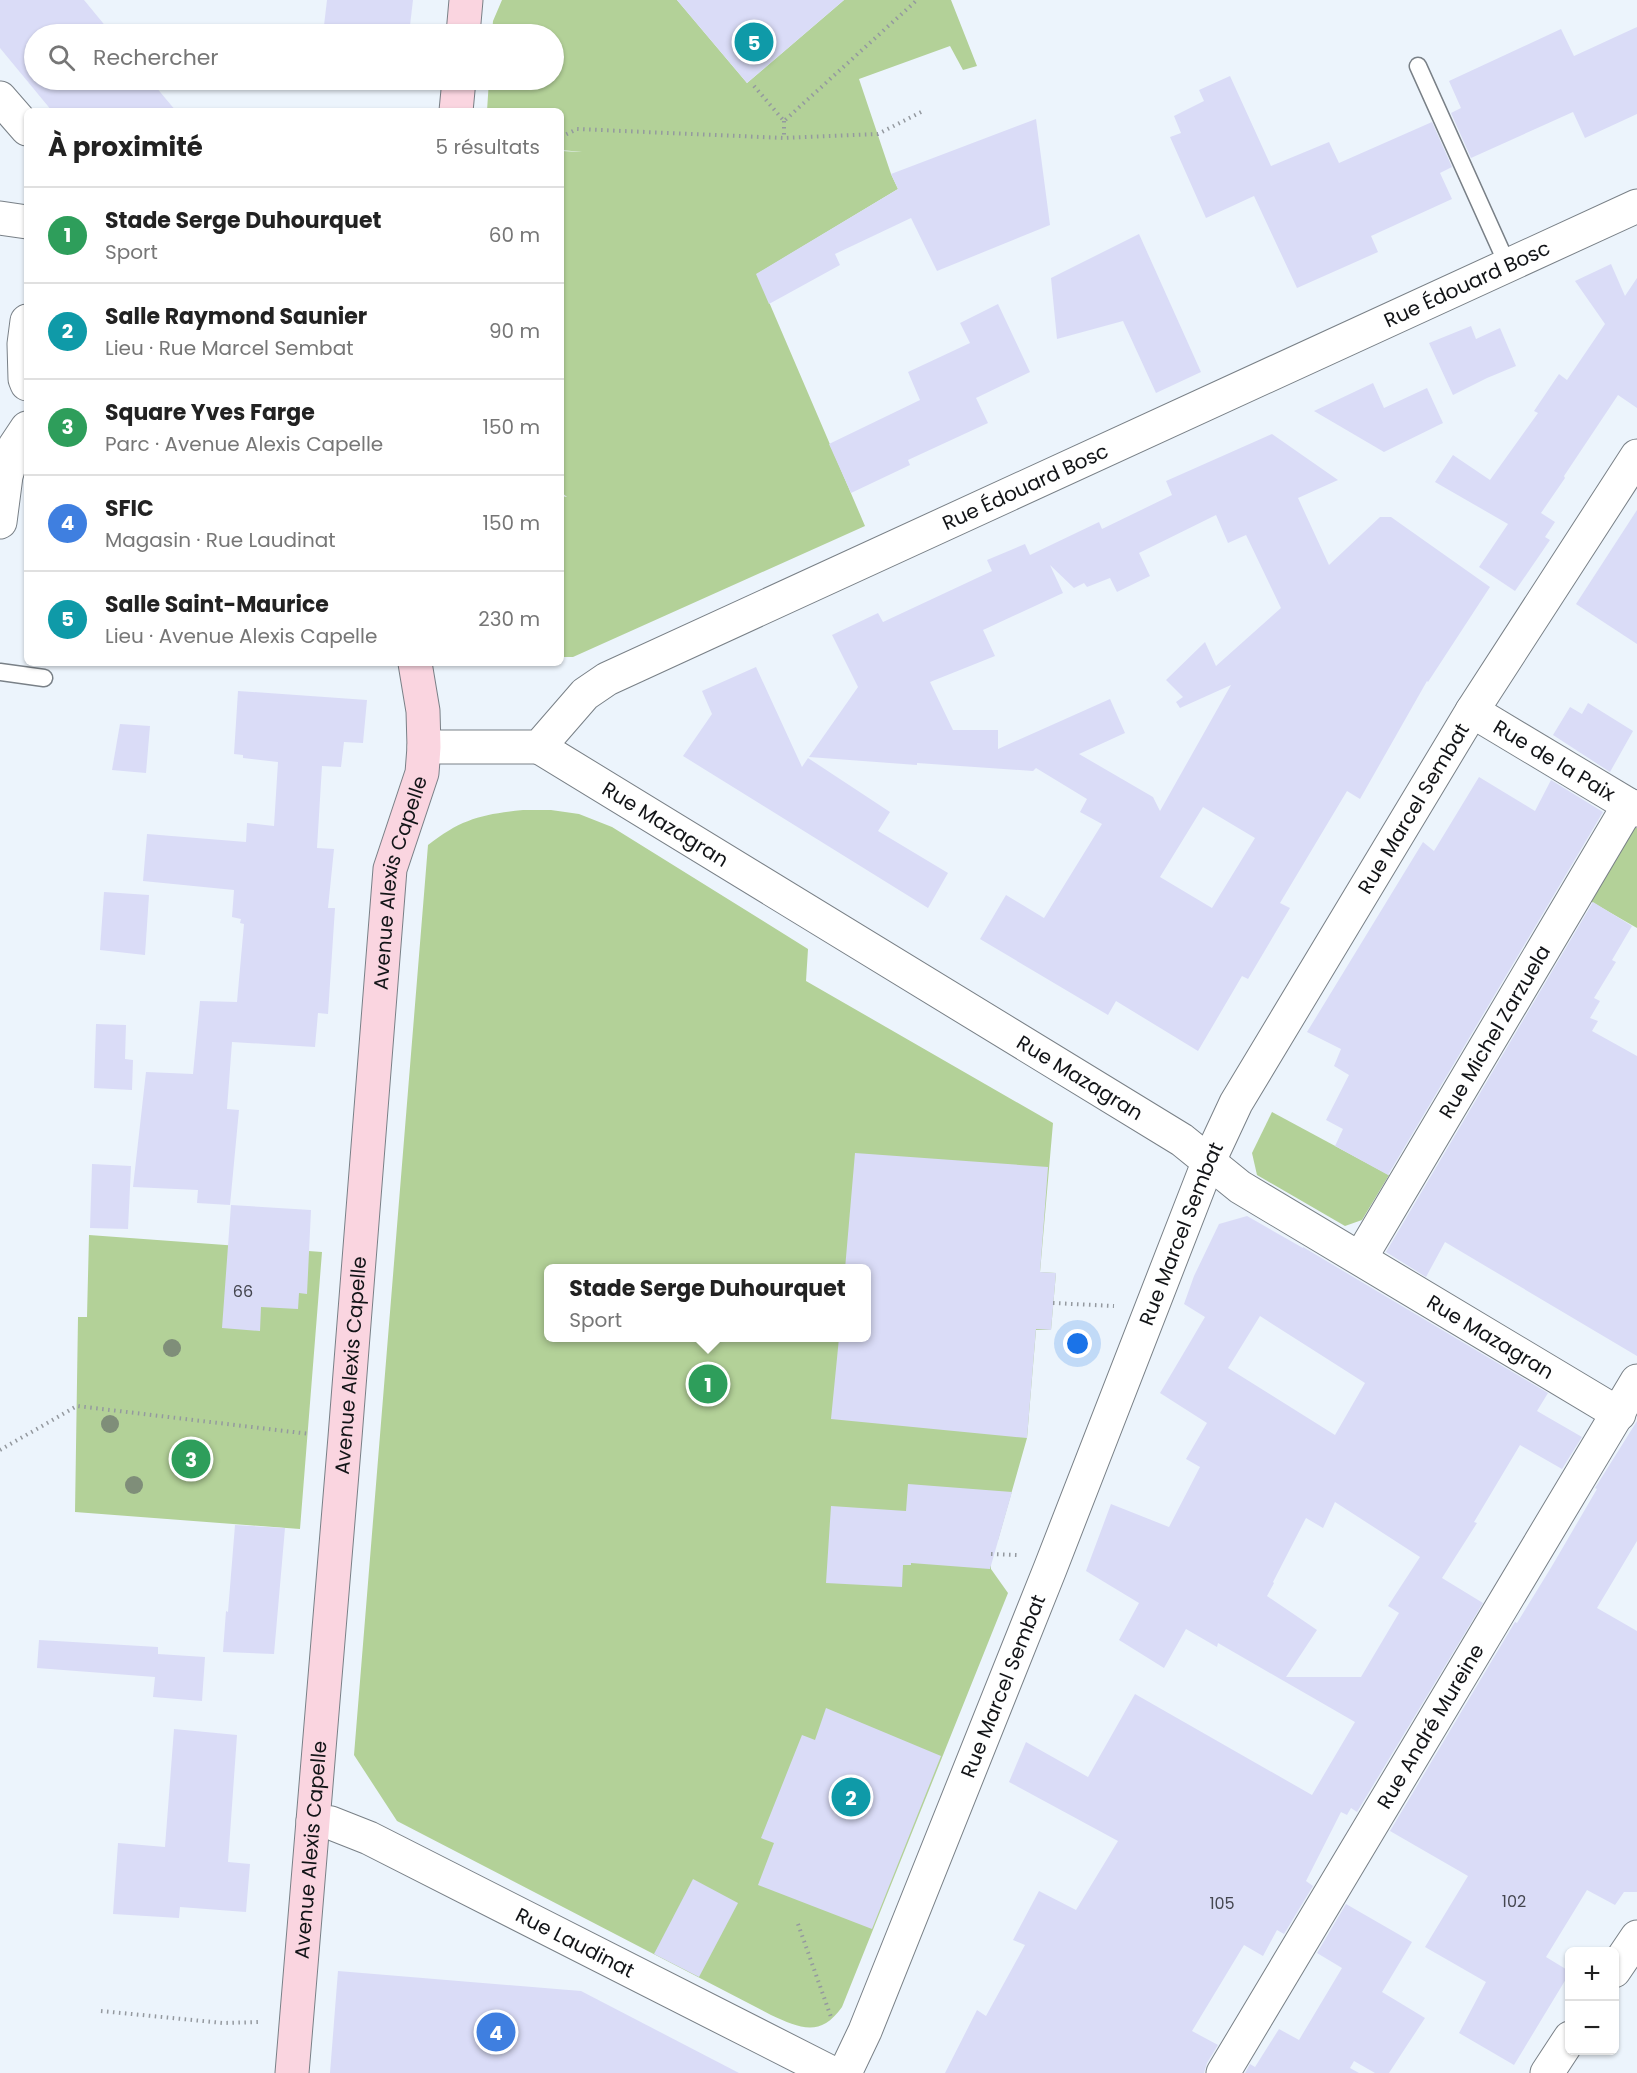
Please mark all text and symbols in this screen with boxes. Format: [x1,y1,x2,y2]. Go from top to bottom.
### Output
pin: 5 [734,20,774,64]
search box [24,24,564,90]
icon: search [45,41,78,74]
text: Rechercher [93,42,219,73]
text: À proximité [48,129,203,165]
text: 5 résultats [436,133,540,161]
text: Stade Serge Duhourquet [105,205,381,236]
text: 1 [64,221,71,249]
text: 60 m [489,221,540,249]
street label: Rue Édouard Bosc [1379,234,1554,334]
text: Sport [105,238,158,266]
text: Salle Raymond Saunier [105,301,367,332]
text: 2 [62,317,73,345]
text: 90 m [489,317,540,345]
text: Lieu · Rue Marcel Sembat [105,334,353,362]
text: Square Yves Farge [105,397,315,428]
text: 3 [61,413,74,441]
text: 150 m [483,413,540,441]
text: Parc · Avenue Alexis Capelle [105,430,383,458]
street label: Rue Édouard Bosc [938,437,1113,537]
text: SFIC [105,493,154,524]
text: 4 [61,509,74,537]
text: 150 m [483,509,540,537]
text: Magasin · Rue Laudinat [105,526,336,554]
text: Salle Saint-Maurice [105,589,329,620]
text: 5 [61,605,74,633]
text: 230 m [478,605,540,633]
text: Lieu · Avenue Alexis Capelle [105,622,377,650]
street label: Rue de la Paix [1488,713,1621,808]
street label: Rue Marcel Sembat [1351,718,1476,899]
street label: Avenue Alexis Capelle [366,772,434,991]
street label: Rue Mazagran [597,775,734,874]
street label: Rue Michel Zarzuela [1432,940,1557,1124]
street label: Rue Mazagran [1011,1028,1148,1127]
street label: Rue Marcel Sembat [1132,1138,1230,1330]
street label: Avenue Alexis Capelle [328,1255,373,1476]
popup [544,1264,871,1342]
text: Stade Serge Duhourquet [569,1273,846,1304]
house number: 66 [233,1280,253,1303]
street label: Rue Mazagran [1422,1288,1559,1386]
text: Sport [569,1306,622,1334]
your location [1063,1329,1092,1358]
pin: 1 [688,1362,728,1406]
pin: 3 [172,1436,210,1482]
street label: Rue Marcel Sembat [954,1590,1052,1782]
street label: Rue André Mureine [1370,1639,1491,1814]
street label: Avenue Alexis Capelle [288,1740,334,1960]
pin: 2 [832,1774,870,1820]
house number: 102 [1502,1890,1526,1913]
house number: 105 [1209,1892,1235,1915]
street label: Rue Laudinat [511,1901,639,1984]
map controls [1565,1947,1619,2055]
button: + [1565,1947,1619,2001]
button: − [1565,2001,1619,2055]
pin: 4 [476,2010,516,2054]

